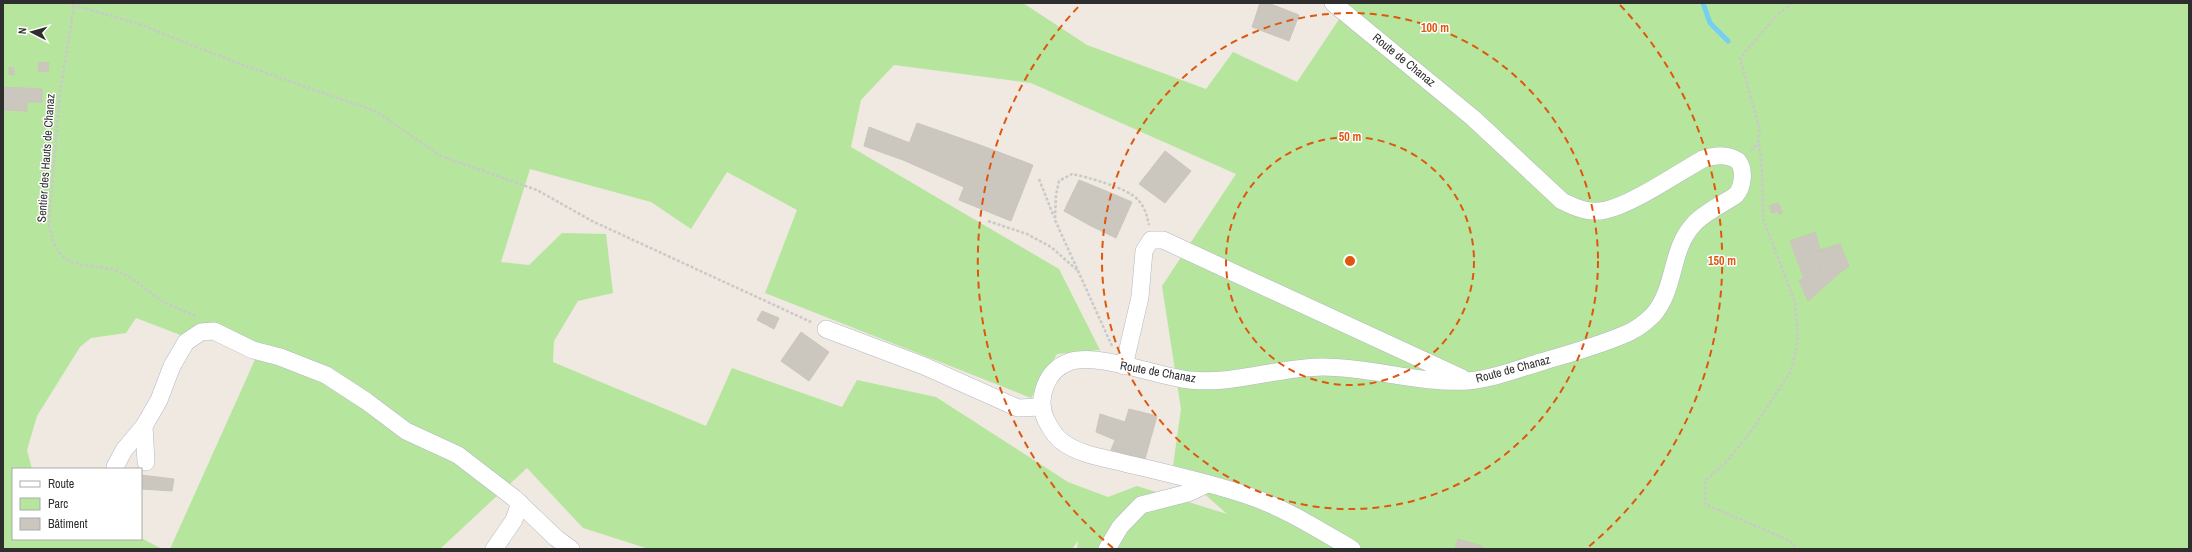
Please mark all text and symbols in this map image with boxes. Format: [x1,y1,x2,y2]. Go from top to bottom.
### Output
north arrow [12,12,52,52]
text: 100 m [1421,20,1449,36]
text: N [15,27,29,35]
street label: Route de Chanaz [1369,30,1439,90]
street label: Sentier des Hauts de Chanaz [34,93,58,223]
text: 50 m [1339,129,1361,145]
text: 150 m [1708,253,1736,269]
centre of rings [1343,254,1357,268]
street label: Route de Chanaz [1474,351,1552,387]
street label: Route de Chanaz [1119,357,1197,387]
legend [12,468,142,540]
text: Route [48,476,74,492]
text: Parc [48,496,68,512]
text: Bâtiment [48,516,88,532]

